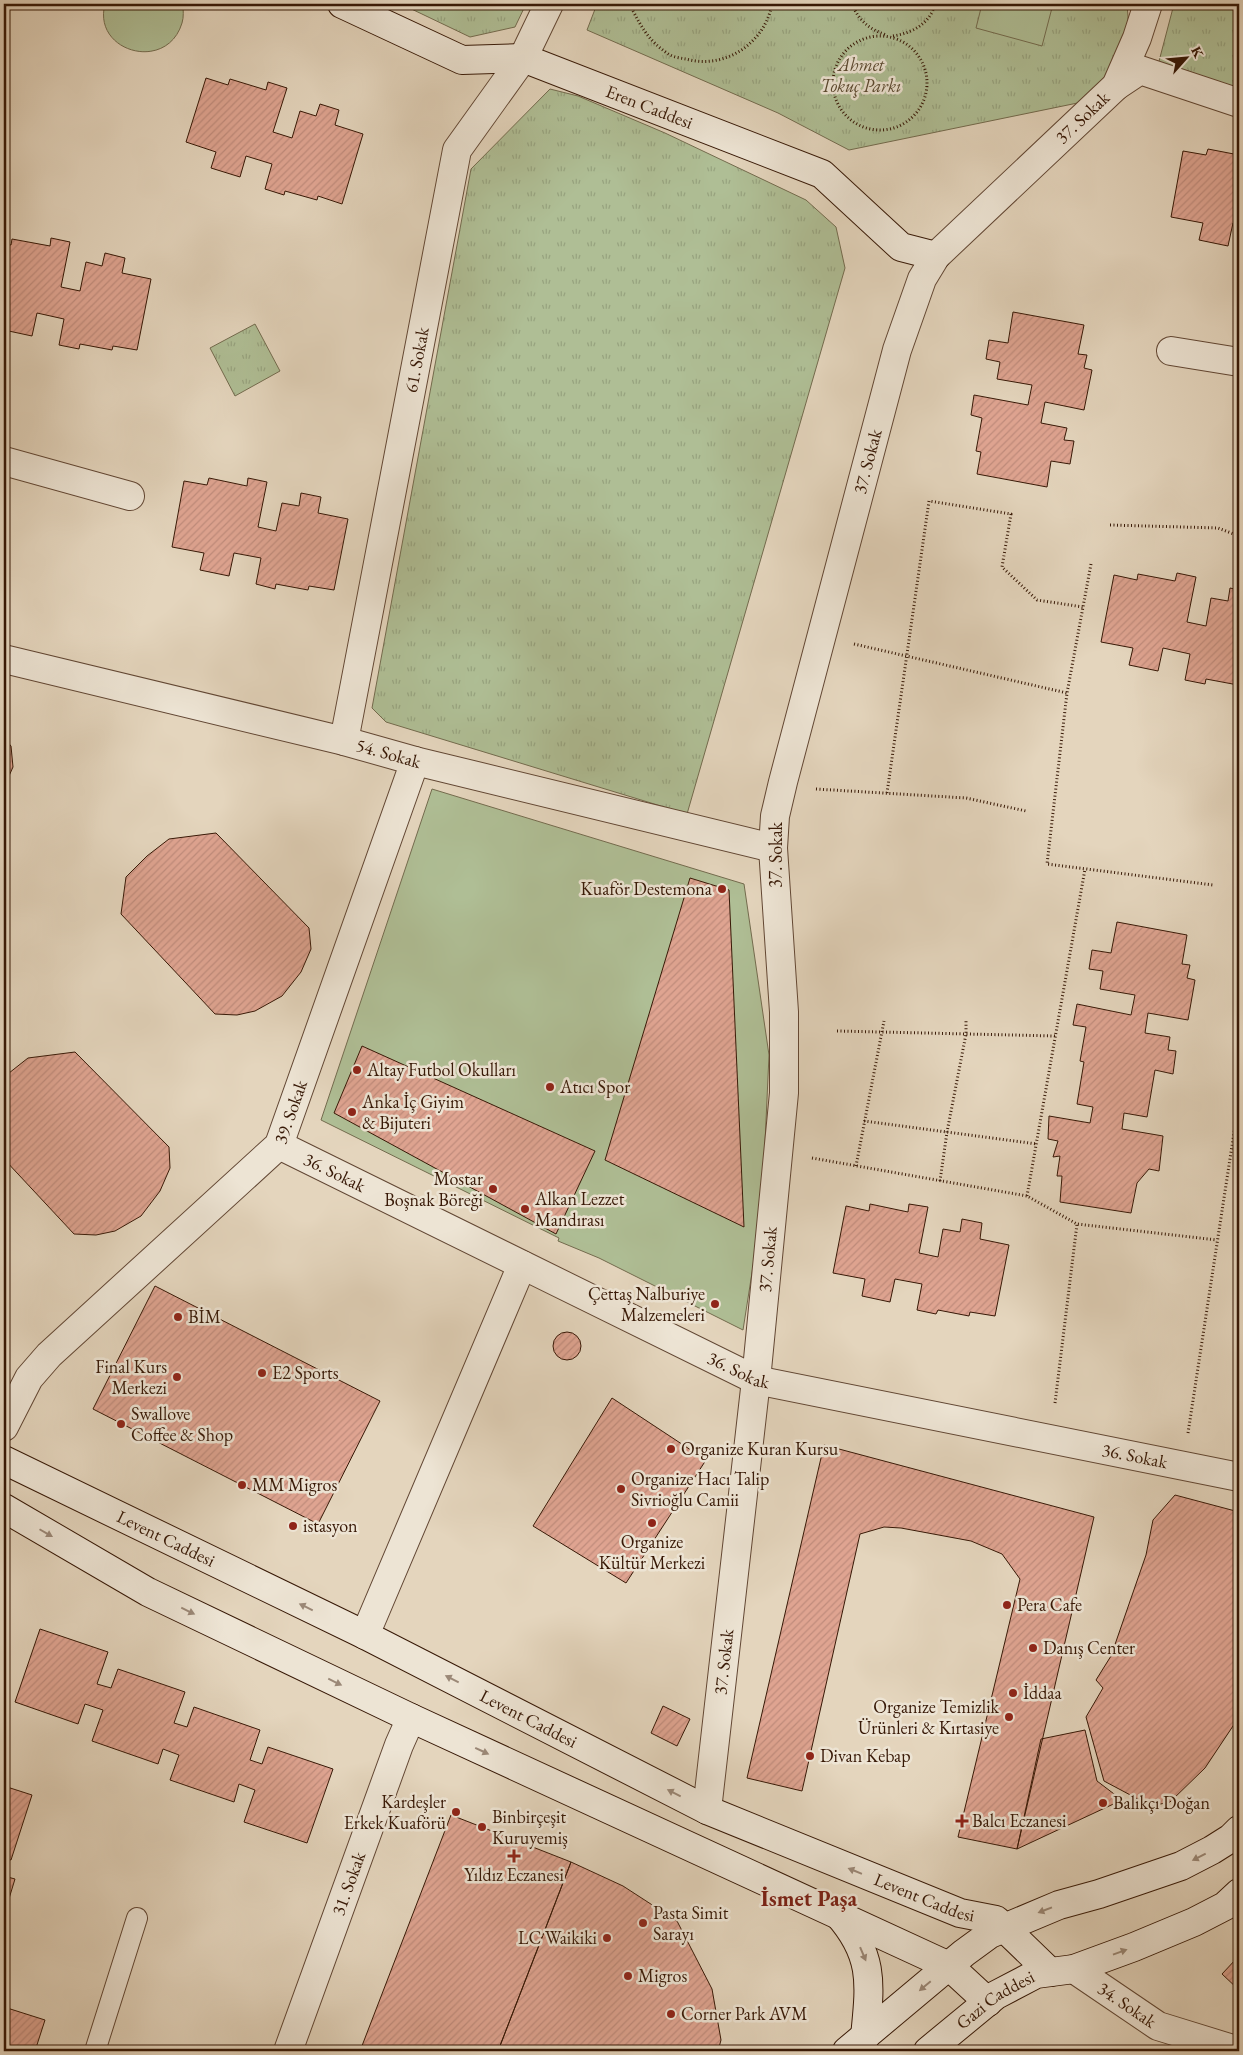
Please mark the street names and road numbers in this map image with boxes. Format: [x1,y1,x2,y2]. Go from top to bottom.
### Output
street label: Eren Caddesi [603,79,697,134]
street label: 37. Sokak [1050,86,1114,148]
street label: 61. Sokak [399,325,434,394]
street label: 37. Sokak [848,426,887,496]
street label: 54. Sokak [354,733,424,773]
street label: 37. Sokak [764,821,787,888]
street label: 39. Sokak [268,1076,312,1147]
street label: 36. Sokak [300,1147,370,1197]
street label: 37. Sokak [753,1225,782,1293]
street label: 36. Sokak [704,1346,772,1394]
street label: 36. Sokak [1100,1438,1170,1473]
street label: Levent Caddesi [113,1505,220,1572]
street label: 37. Sokak [708,1627,739,1696]
street label: Levent Caddesi [476,1684,582,1753]
street label: 31. Sokak [326,1848,371,1919]
street label: Levent Caddesi [871,1867,977,1927]
street label: Gazi Caddesi [951,1965,1039,2034]
street label: 34. Sokak [1093,1976,1162,2033]

